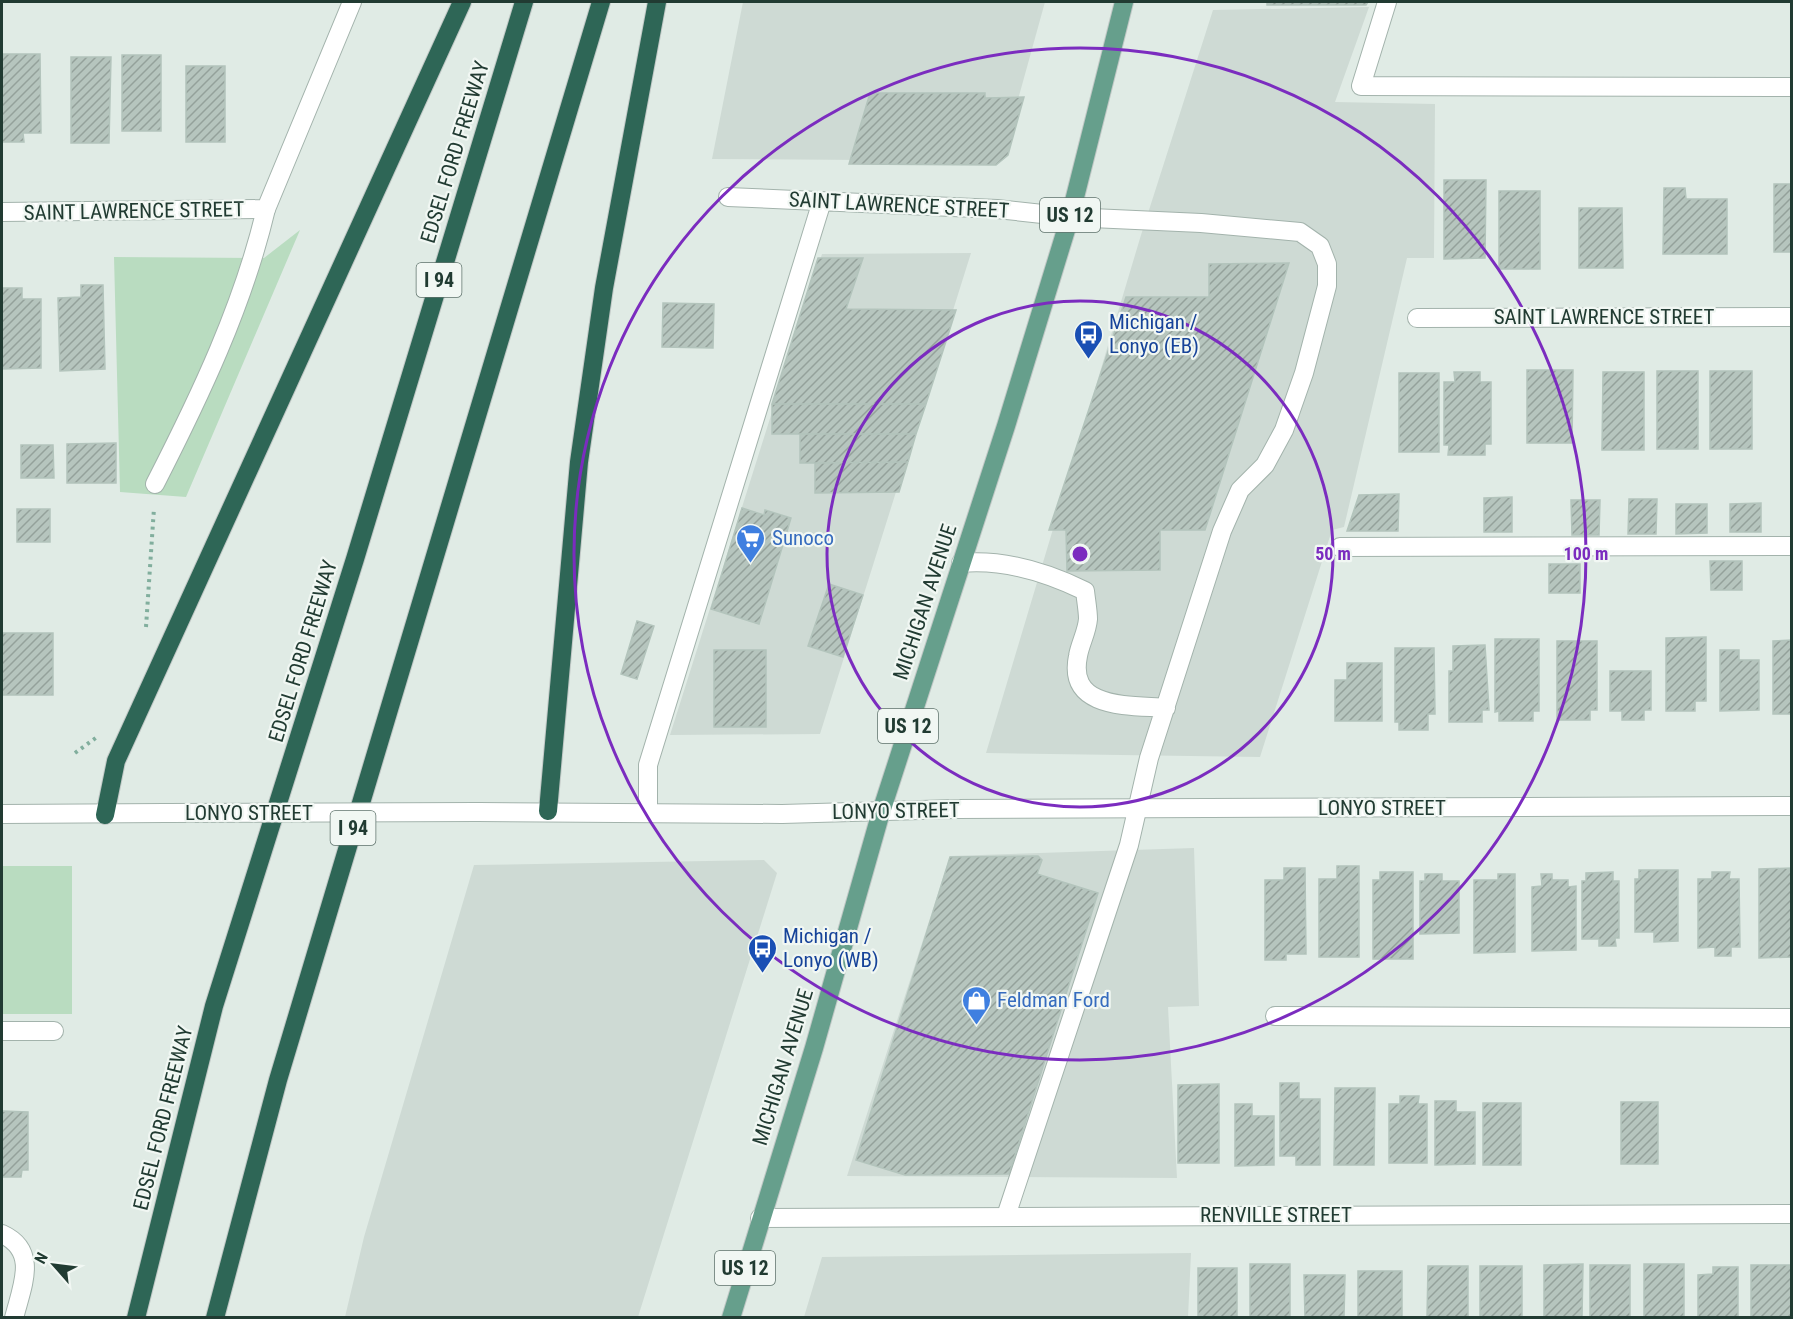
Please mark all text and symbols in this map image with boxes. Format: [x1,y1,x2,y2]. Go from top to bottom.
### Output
street label: EDSEL FORD FREEWAY [416,58,494,246]
street label: SAINT LAWRENCE STREET [788,187,1010,223]
street label: SAINT LAWRENCE STREET [23,197,245,225]
road number: US 12 [1040,198,1100,232]
road number: I 94 [416,263,462,297]
street label: SAINT LAWRENCE STREET [1494,305,1714,329]
place label: Michigan / Lonyo (EB) [1109,310,1199,358]
bus stop icon: Michigan / Lonyo (EB) [1072,318,1104,360]
street label: MICHIGAN AVENUE [889,521,961,683]
supermarket icon: Sunoco [735,522,767,564]
place label: Sunoco [772,526,834,550]
text: 50 m [1315,543,1351,564]
text: 100 m [1564,543,1608,564]
centre of rings [1070,544,1090,564]
street label: EDSEL FORD FREEWAY [264,557,342,745]
road number: US 12 [878,709,938,743]
street label: LONYO STREET [1318,796,1446,820]
street label: LONYO STREET [832,798,960,824]
street label: LONYO STREET [185,801,313,825]
road number: I 94 [330,811,376,845]
place label: Michigan / Lonyo (WB) [783,924,879,972]
bus stop icon: Michigan / Lonyo (WB) [746,932,778,974]
shop icon: Feldman Ford [960,984,992,1026]
street label: MICHIGAN AVENUE [748,986,818,1148]
place label: Feldman Ford [997,988,1110,1012]
street label: EDSEL FORD FREEWAY [128,1023,198,1213]
street label: RENVILLE STREET [1200,1203,1352,1227]
north arrow [24,1235,84,1295]
text: N [31,1249,52,1267]
road number: US 12 [715,1251,775,1285]

